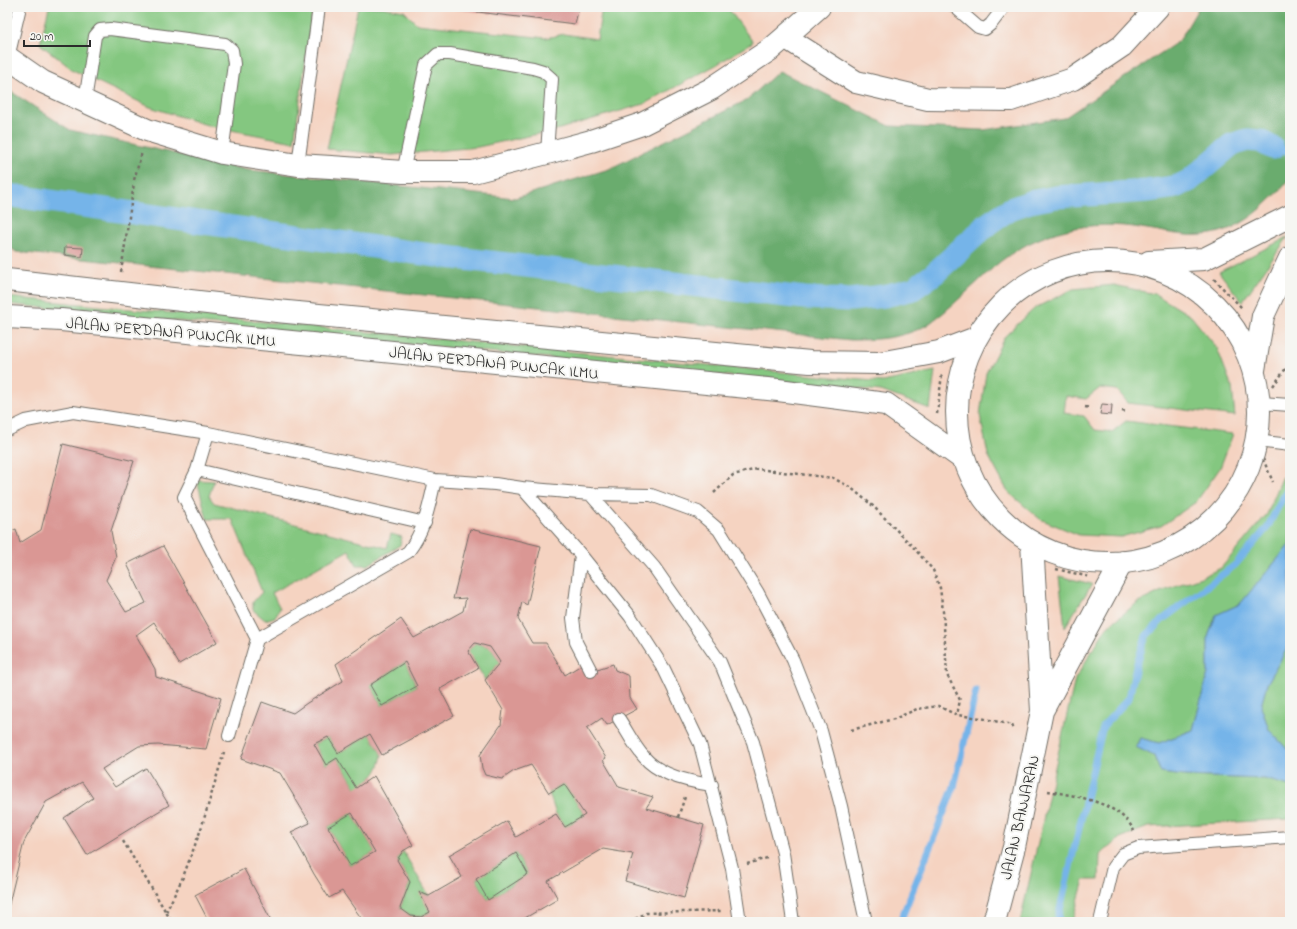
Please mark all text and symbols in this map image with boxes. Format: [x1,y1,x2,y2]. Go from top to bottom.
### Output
scale bar [24,22,90,48]
text: 20 m [30,28,53,46]
street label: JALAN PERDANA PUNCAK ILMU [65,312,277,354]
street label: JALAN PERDANA PUNCAK ILMU [388,341,600,387]
street label: JALAN BANJARAN [995,753,1047,882]

